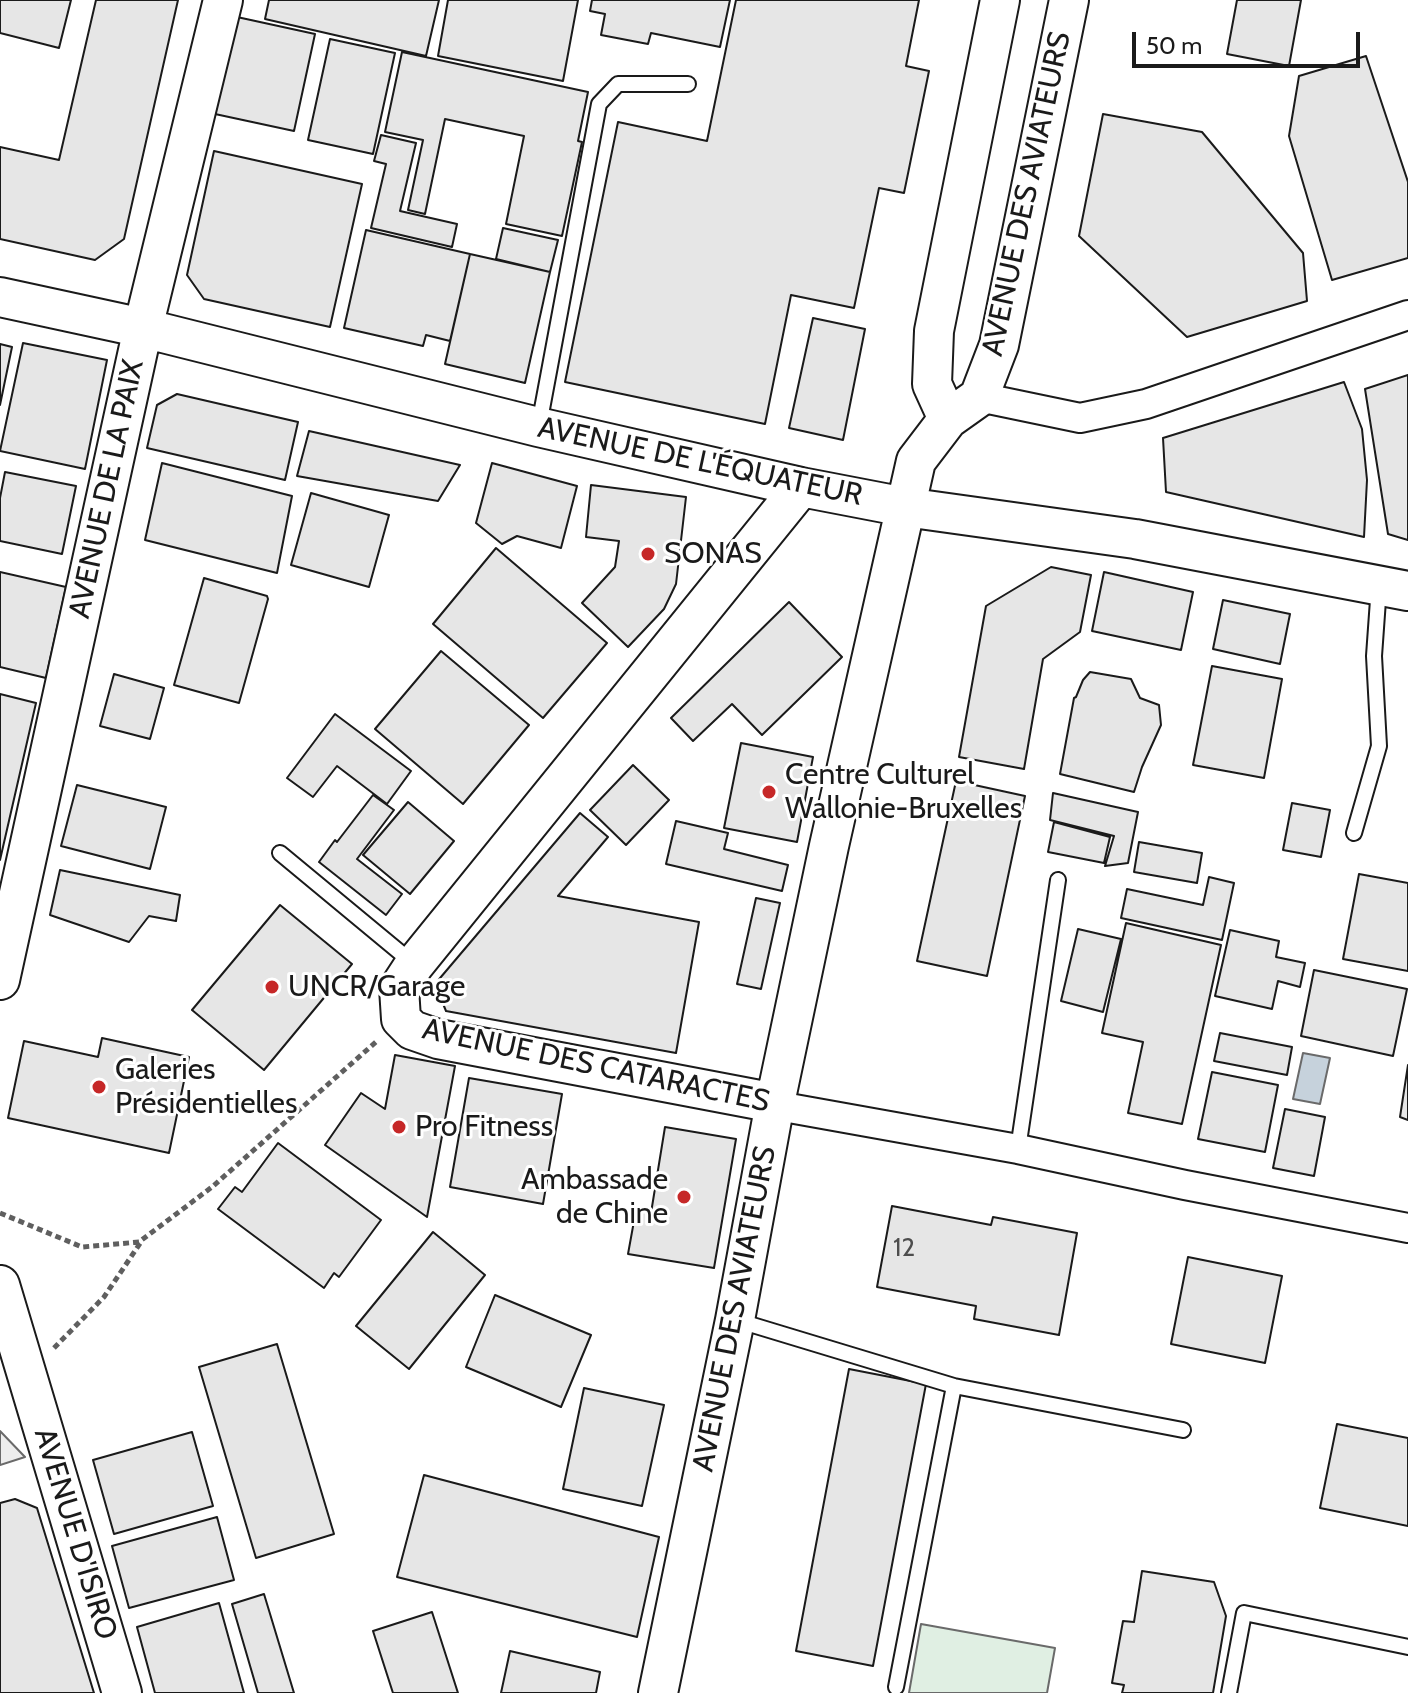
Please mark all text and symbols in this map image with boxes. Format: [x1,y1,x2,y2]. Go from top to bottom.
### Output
scale bar [1136,16,1364,66]
street label: AVENUE DES AVIATEURS [975,29,1079,359]
text: 50 m [1146,31,1202,60]
street label: AVENUE DE LA PAIX [62,356,152,622]
street label: AVENUE DE L'ÉQUATEUR [535,410,865,514]
place label: SONAS [664,536,762,572]
marker: SONAS [639,545,657,563]
place label: Centre Culturel Wallonie-Bruxelles [785,757,1022,828]
marker: Centre Culturel Wallonie-Bruxelles [760,783,778,801]
place label: UNCR/Garage [288,969,465,1005]
marker: UNCR/Garage [263,978,281,996]
street label: AVENUE DES CATARACTES [419,1012,773,1120]
place label: Galeries Présidentielles [115,1052,297,1122]
marker: Galeries Présidentielles [90,1078,108,1096]
place label: Pro Fitness [415,1109,553,1145]
marker: Pro Fitness [390,1118,408,1136]
street label: AVENUE DES AVIATEURS [686,1143,784,1475]
place label: Ambassade de Chine [521,1162,668,1232]
marker: Ambassade de Chine [675,1188,693,1206]
house number: 12 [893,1232,915,1264]
street label: AVENUE D'ISIRO [26,1424,124,1644]

